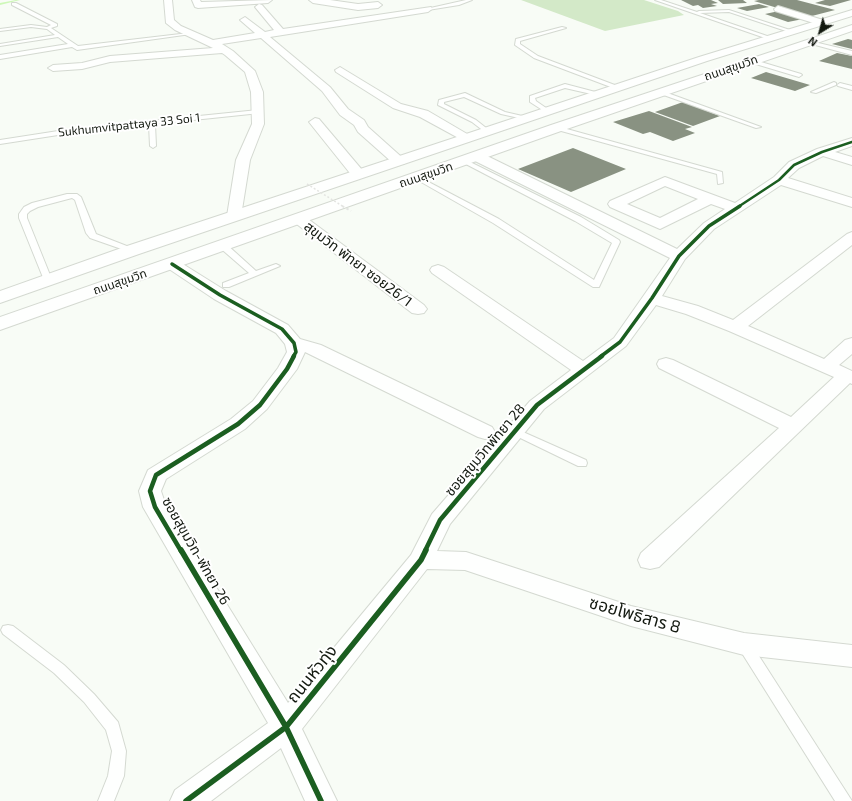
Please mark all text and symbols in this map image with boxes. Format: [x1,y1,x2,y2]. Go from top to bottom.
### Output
north arrow [800,12,840,52]
text: N [805,34,820,50]
street label: ถนนสุขุมวิท [702,52,760,84]
street label: Sukhumvitpattaya 33 Soi 1 [57,110,201,140]
street label: ถนนสุขุมวิท [397,159,455,191]
street label: สุขุมวิท พัทยา ซอย26/1 [301,218,415,310]
street label: ถนนสุขุมวิท [91,266,149,298]
street label: ซอยสุขุมวิทพัทยา 28 [441,400,529,500]
street label: ซอยสุขุมวิท-พัทยา 26 [158,494,234,608]
street label: ซอยโพธิสาร 8 [587,592,683,638]
street label: ถนนหัวทุ่ง [282,641,342,707]

